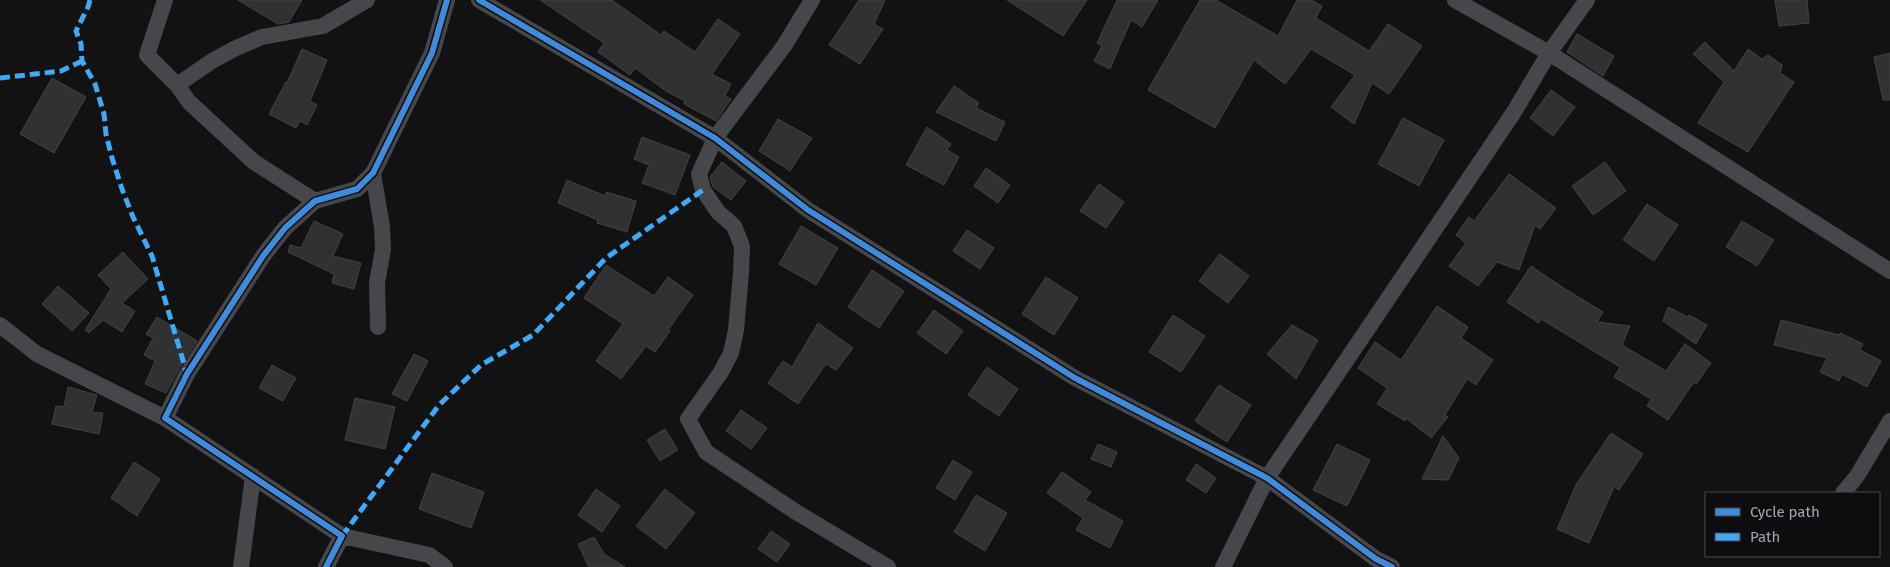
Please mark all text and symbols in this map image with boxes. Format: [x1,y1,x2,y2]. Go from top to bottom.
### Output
legend [1705,492,1880,557]
text: Cycle path [1750,503,1820,521]
text: Path [1750,528,1780,546]

